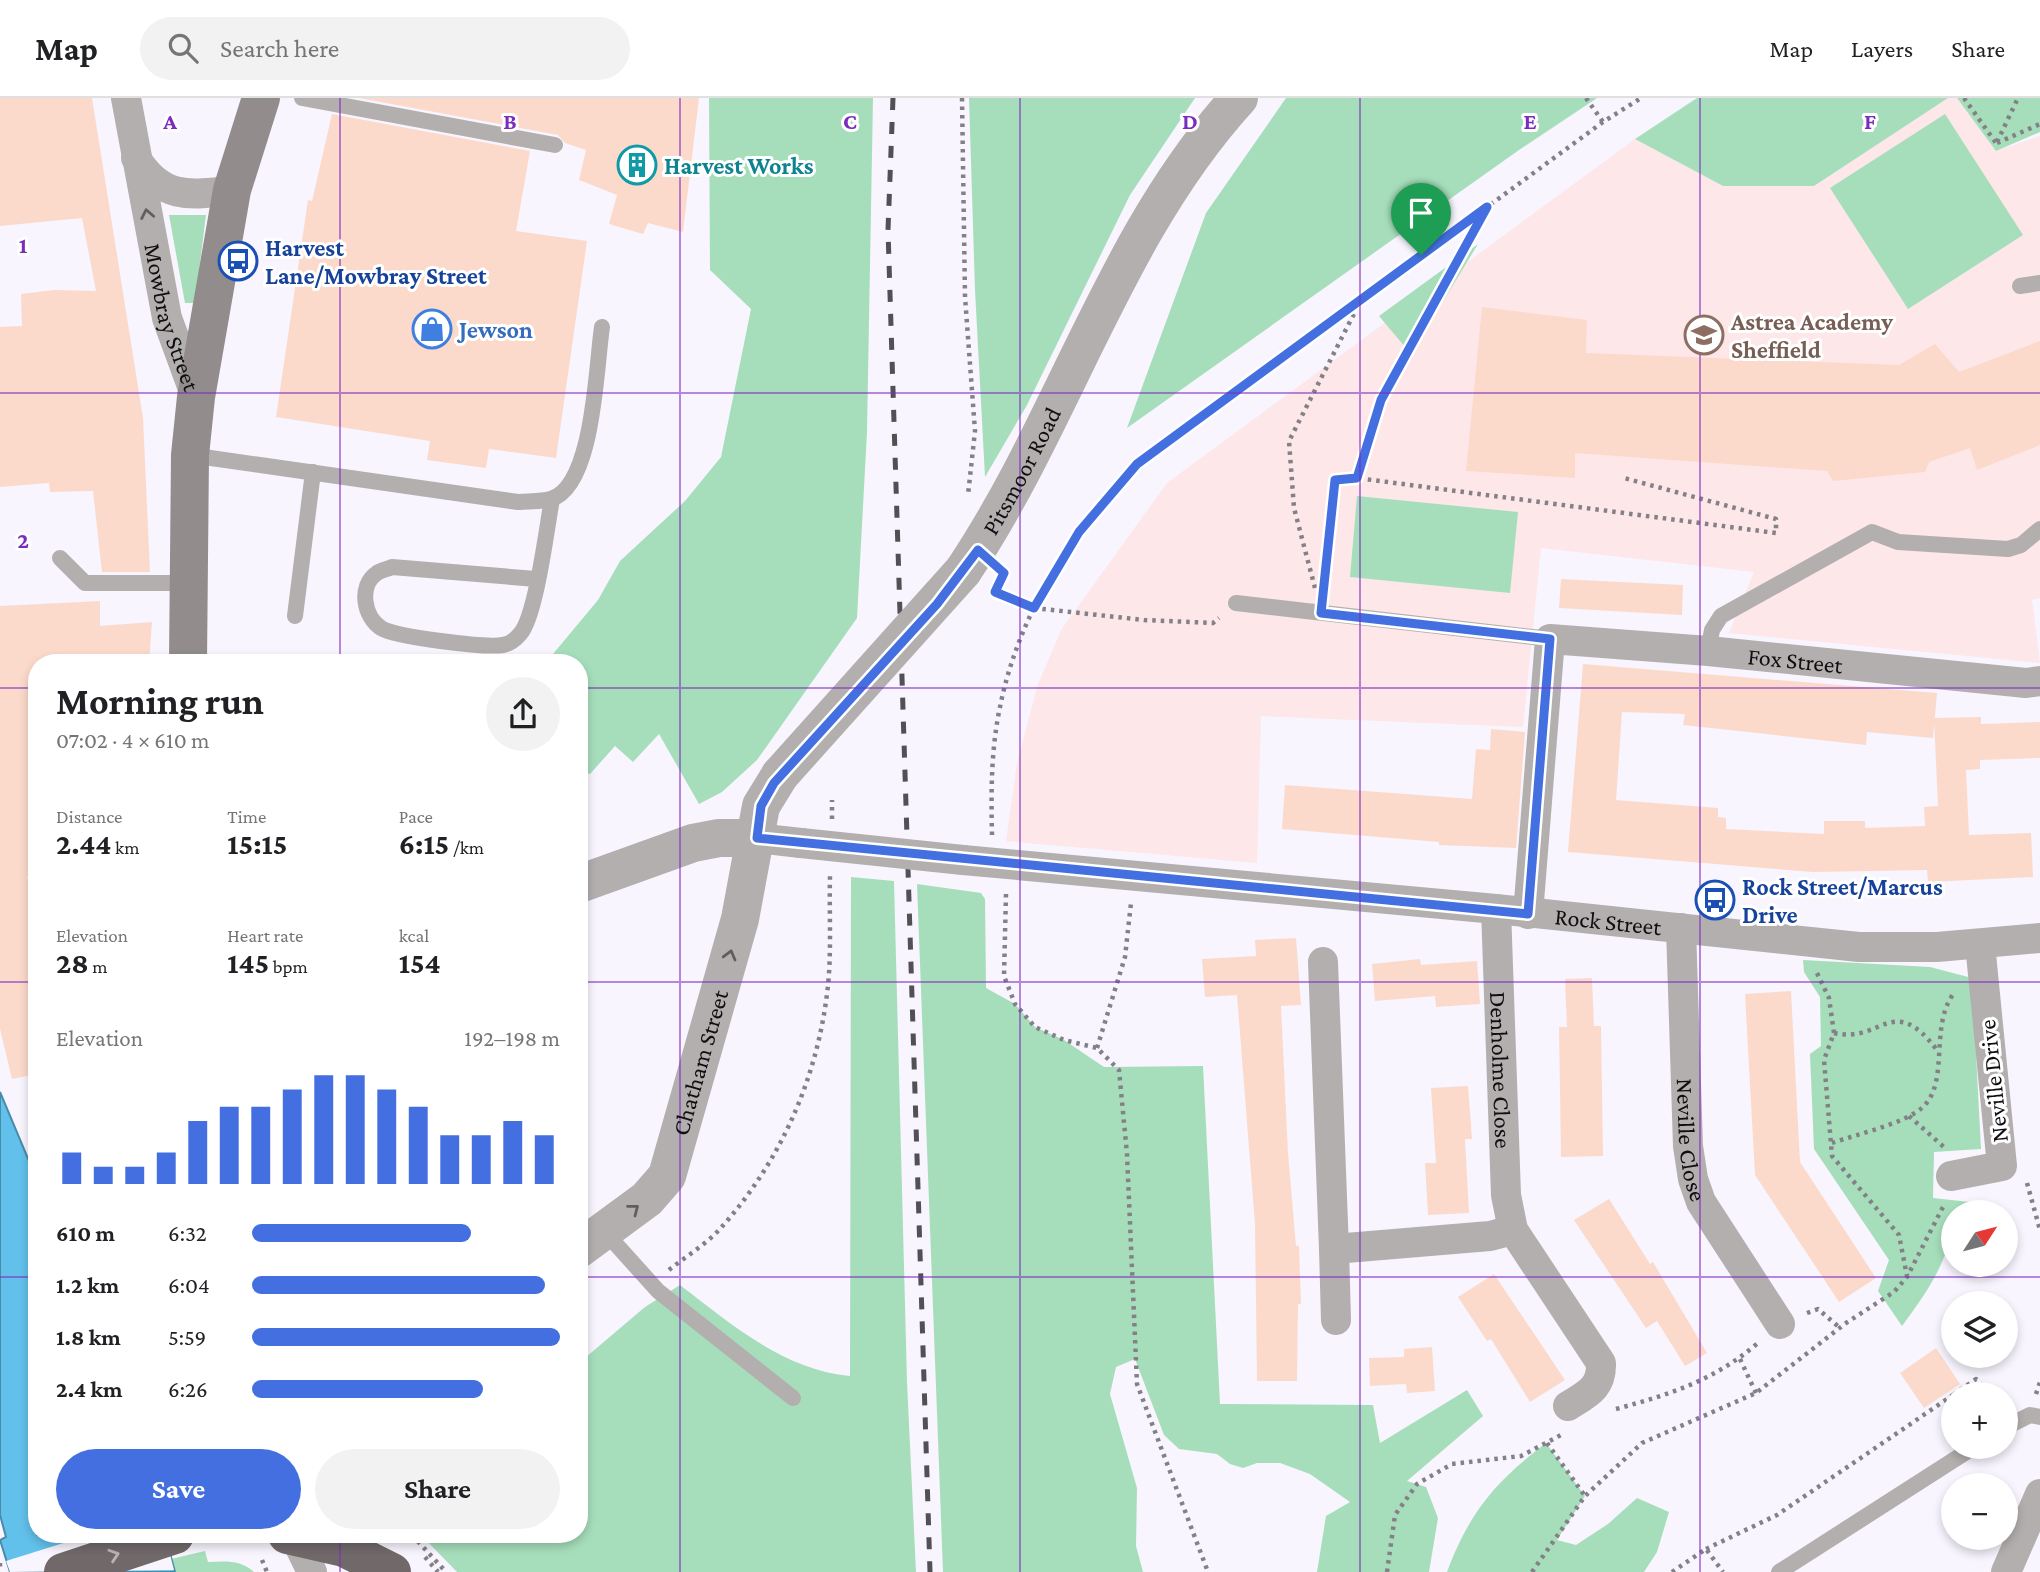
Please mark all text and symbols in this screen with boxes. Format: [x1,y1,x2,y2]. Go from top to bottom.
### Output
search box [140,17,630,80]
icon: search [164,29,202,67]
text: Map [35,30,98,67]
text: Search here [220,34,339,63]
text: Map [1769,35,1813,62]
text: Layers [1851,35,1913,62]
text: Share [1951,35,2005,62]
text: A [162,108,177,134]
text: B [503,108,517,134]
text: C [843,108,857,134]
text: D [1182,108,1198,134]
text: E [1523,108,1537,134]
text: F [1864,108,1876,134]
building icon: Harvest Works [616,144,658,186]
place label: Harvest Works [664,152,814,179]
pin [1391,183,1451,255]
icon: arrive [1402,194,1440,232]
one-way arrow [140,208,155,220]
text: 1 [19,232,28,258]
place label: Harvest Lane/Mowbray Street [265,234,487,289]
bus stop icon: Harvest Lane/Mowbray Street [217,240,259,282]
street label: Mowbray Street [140,241,206,395]
shop icon: Jewson [411,308,453,350]
place label: Astrea Academy Sheffield [1730,308,1893,363]
school or university icon: Astrea Academy Sheffield [1683,314,1725,356]
place label: Jewson [456,316,533,343]
street label: Pitsmoor Road [976,402,1066,539]
text: 2 [17,527,29,553]
street label: Fox Street [1747,642,1845,678]
button: share [486,677,560,751]
text: Morning run [56,680,264,722]
text: 07:02 · 4 × 610 m [56,727,209,753]
text: Distance [56,806,122,827]
text: Time [227,806,266,827]
text: Pace [399,806,433,827]
text: 2.44 [56,827,112,860]
text: 15:15 [227,827,288,860]
text: 6:15 [399,827,449,860]
text: km [112,837,139,858]
text: /km [449,837,484,858]
place label: Rock Street/Marcus Drive [1742,873,1943,928]
bus stop icon: Rock Street/Marcus Drive [1694,879,1736,921]
street label: Rock Street [1554,902,1664,940]
text: Elevation [56,925,128,946]
text: Heart rate [227,925,303,946]
text: kcal [399,925,429,946]
text: 28 [56,946,89,979]
text: 145 [227,946,269,979]
text: 154 [399,946,441,979]
one-way arrow [722,949,736,961]
text: m [89,956,108,977]
text: bpm [269,956,308,977]
street label: Chatham Street [666,985,733,1138]
street label: Denholme Close [1485,991,1518,1149]
street label: Neville Drive [1973,1018,2013,1144]
text: Elevation [56,1025,143,1051]
text: 192–198 m [464,1025,560,1051]
street label: Neville Close [1672,1078,1713,1204]
north arrow [1941,1200,2018,1278]
map controls [1941,1200,2018,1550]
one-way arrow [627,1204,639,1217]
text: 610 m [56,1220,115,1246]
text: 6:32 [168,1220,207,1246]
text: 1.2 km [56,1272,119,1298]
text: 6:04 [168,1272,210,1298]
button: layers [1941,1291,2018,1368]
text: 1.8 km [56,1324,121,1350]
text: 5:59 [168,1324,206,1350]
text: 2.4 km [56,1376,123,1402]
text: 6:26 [168,1376,208,1402]
button: + [1941,1382,2018,1459]
button: Save [56,1449,301,1529]
button: Share [315,1449,560,1529]
button: − [1941,1473,2018,1550]
one-way arrow [108,1549,120,1564]

